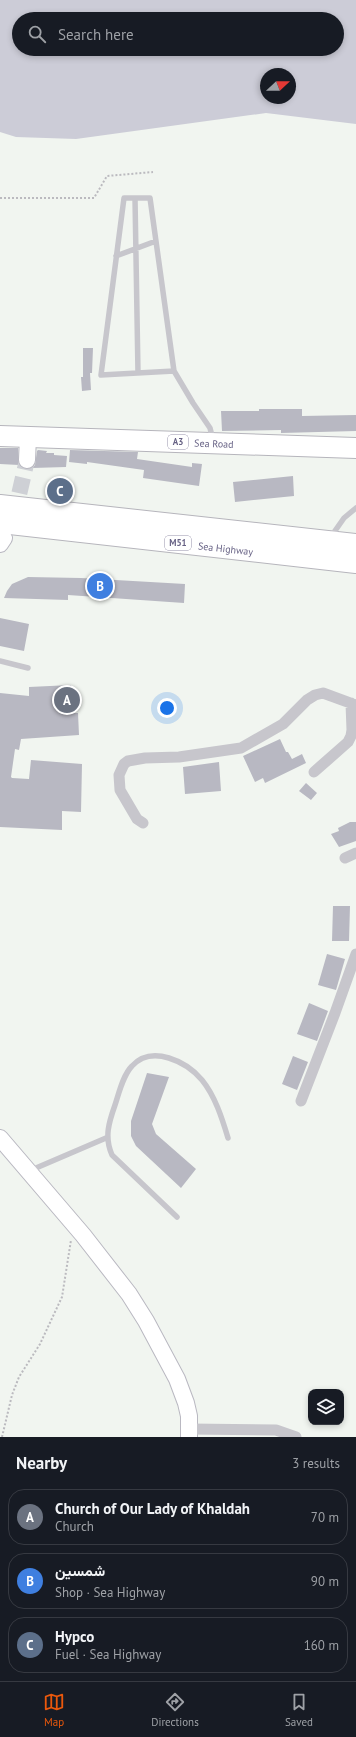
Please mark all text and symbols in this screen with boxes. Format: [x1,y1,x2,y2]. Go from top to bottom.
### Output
search box [12,12,344,56]
icon: search [26,23,48,45]
text: Search here [58,25,134,44]
north arrow [260,68,296,104]
road number: A3 [168,435,188,449]
street label: Sea Road [194,437,234,451]
pin: C [47,476,73,506]
road number: M51 [165,536,191,550]
street label: Sea Highway [197,539,254,558]
pin: B [87,571,113,601]
pin: A [54,685,80,715]
your location [157,698,177,718]
map controls [308,1389,344,1425]
button: layers [308,1389,344,1425]
text: Nearby [16,1452,67,1474]
text: 3 results [292,1455,340,1472]
text: Church of Our Lady of Khaldah [55,1499,250,1518]
text: A [26,1509,34,1526]
text: 70 m [311,1509,339,1526]
text: Church [55,1518,94,1535]
text: شمسين [55,1561,105,1580]
text: B [26,1573,34,1590]
text: 90 m [311,1573,339,1590]
text: Shop · Sea Highway [55,1584,165,1601]
text: Hypco [55,1627,94,1646]
text: C [26,1637,34,1654]
text: 160 m [304,1637,339,1654]
text: Fuel · Sea Highway [55,1646,161,1663]
tab: Map [43,1691,65,1729]
tab: Directions [151,1691,199,1729]
tab: Saved [285,1691,313,1729]

